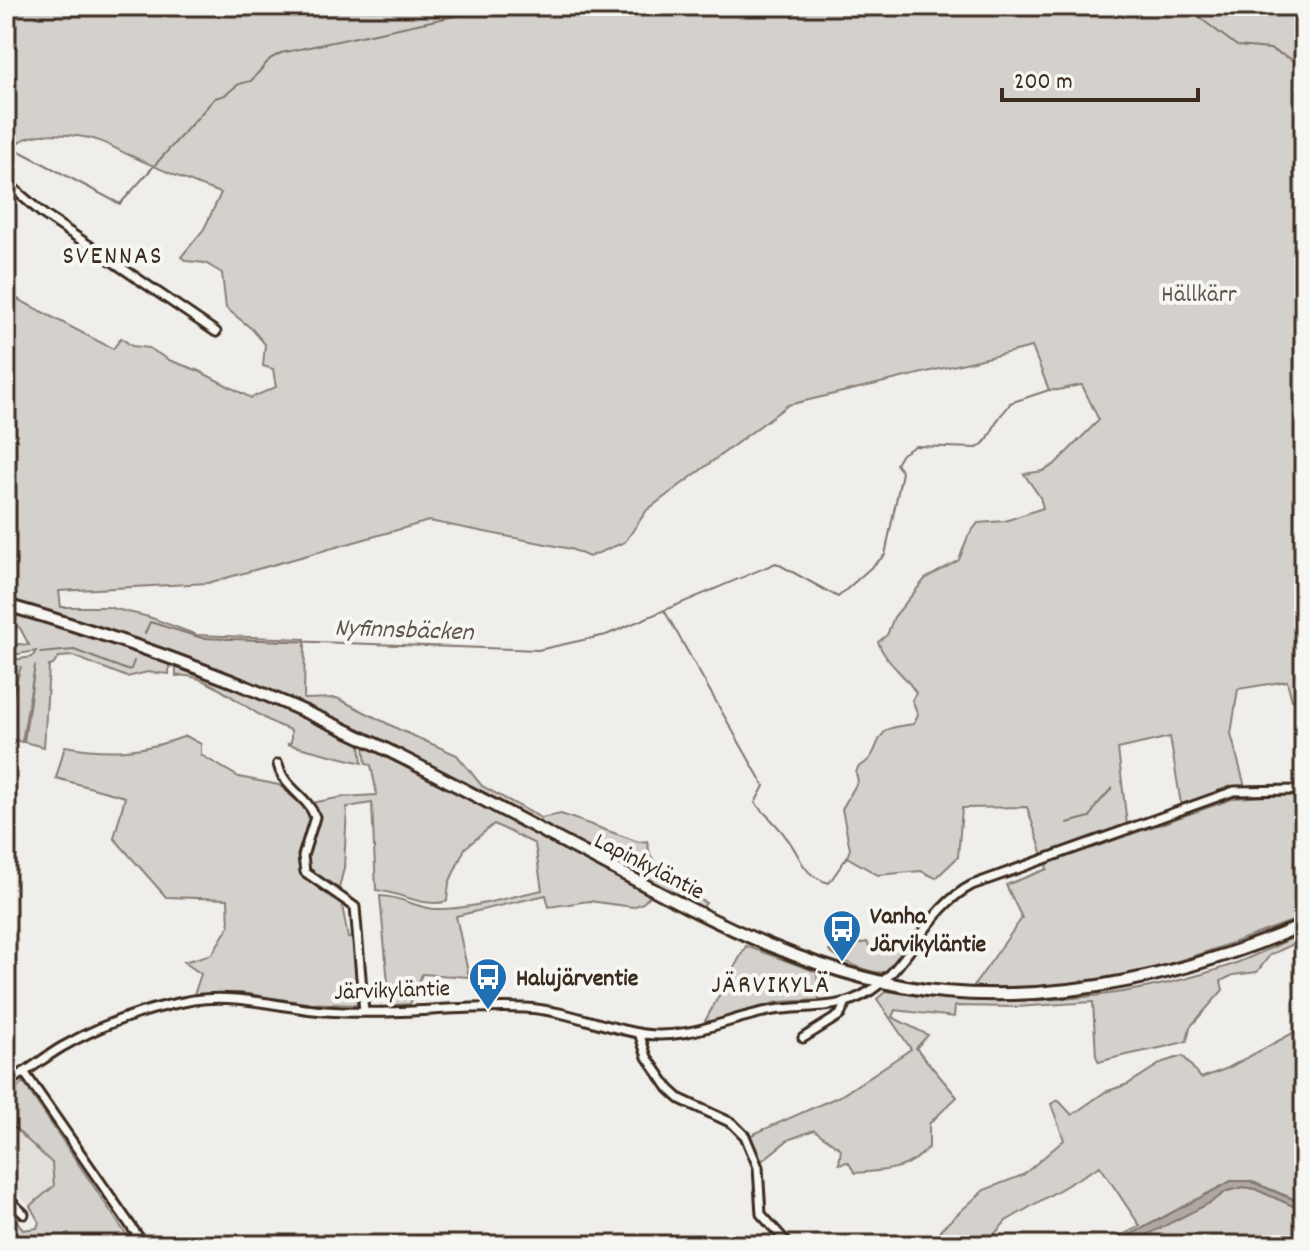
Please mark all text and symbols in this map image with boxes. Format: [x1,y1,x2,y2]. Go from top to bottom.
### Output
scale bar [1002,52,1198,102]
text: 200 m [1014,66,1073,100]
district label: SVENNAS [62,239,164,276]
park label: Hällkärr [1161,279,1237,313]
water label: Nyfinnsbäcken [334,611,475,652]
street label: Lapinkyläntie [588,825,710,910]
place label: Vanha Järvikyläntie [870,901,987,963]
bus stop icon: Vanha Järvikyläntie [821,908,863,963]
bus stop icon: Halujärventie [467,956,509,1011]
place label: Halujärventie [516,963,639,997]
district label: JÄRVIKYLÄ [711,968,831,1005]
street label: Järvikyläntie [333,973,451,1011]

